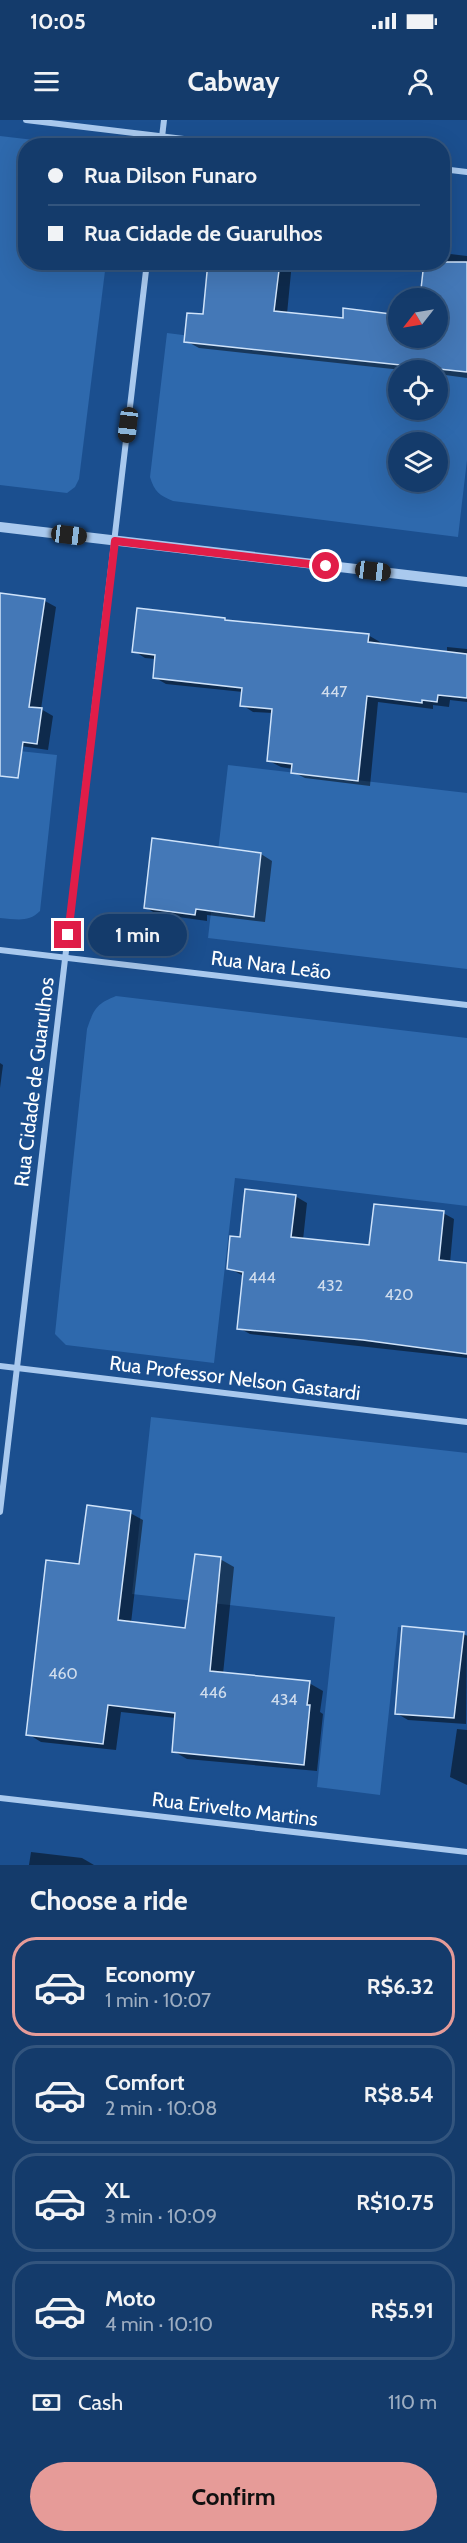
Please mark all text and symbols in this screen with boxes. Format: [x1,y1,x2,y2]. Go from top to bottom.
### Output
text: 10:05 [30,8,86,35]
icon: menu [30,65,63,98]
text: Cabway [187,65,280,98]
icon: person [404,65,437,98]
text: Rua Dilson Funaro [84,162,257,189]
text: Rua Cidade de Guarulhos [84,220,323,247]
north arrow [388,288,448,348]
map controls [388,288,448,492]
button: locate [388,360,448,420]
car [117,406,139,444]
button: layers [388,432,448,492]
car [50,524,88,546]
route start [312,552,339,579]
car [354,560,392,582]
house number: 447 [321,682,347,701]
callout: 1 min [89,914,188,956]
route end [54,921,81,948]
text: 1 min [115,923,160,947]
street label: Rua Nara Leão [210,946,332,984]
street label: Rua Cidade de Guarulhos [9,976,59,1188]
house number: 444 [248,1268,276,1287]
house number: 432 [317,1276,343,1295]
house number: 420 [385,1285,413,1304]
street label: Rua Professor Nelson Gastardi [108,1351,362,1405]
house number: 460 [48,1664,78,1683]
house number: 446 [199,1683,227,1702]
house number: 434 [270,1690,298,1709]
street label: Rua Erivelto Martins [151,1787,319,1831]
text: Choose a ride [30,1884,188,1917]
icon: car [33,1960,87,2014]
text: Economy [105,1961,195,1988]
text: R$6.32 [367,1973,434,2000]
text: 1 min · 10:07 [105,1988,211,2012]
icon: car [33,2068,87,2122]
text: Comfort [105,2069,184,2096]
text: R$8.54 [364,2081,434,2108]
text: 2 min · 10:08 [105,2096,217,2120]
icon: car [33,2176,87,2230]
text: XL [105,2177,130,2204]
text: R$10.75 [356,2189,434,2216]
text: 3 min · 10:09 [105,2204,217,2228]
icon: car [33,2284,87,2338]
text: Moto [105,2285,156,2312]
text: R$5.91 [371,2297,434,2324]
text: 4 min · 10:10 [105,2312,213,2336]
icon: cash [30,2386,63,2419]
text: Cash [78,2389,123,2416]
text: 110 m [388,2390,437,2414]
button: Confirm [30,2462,437,2531]

